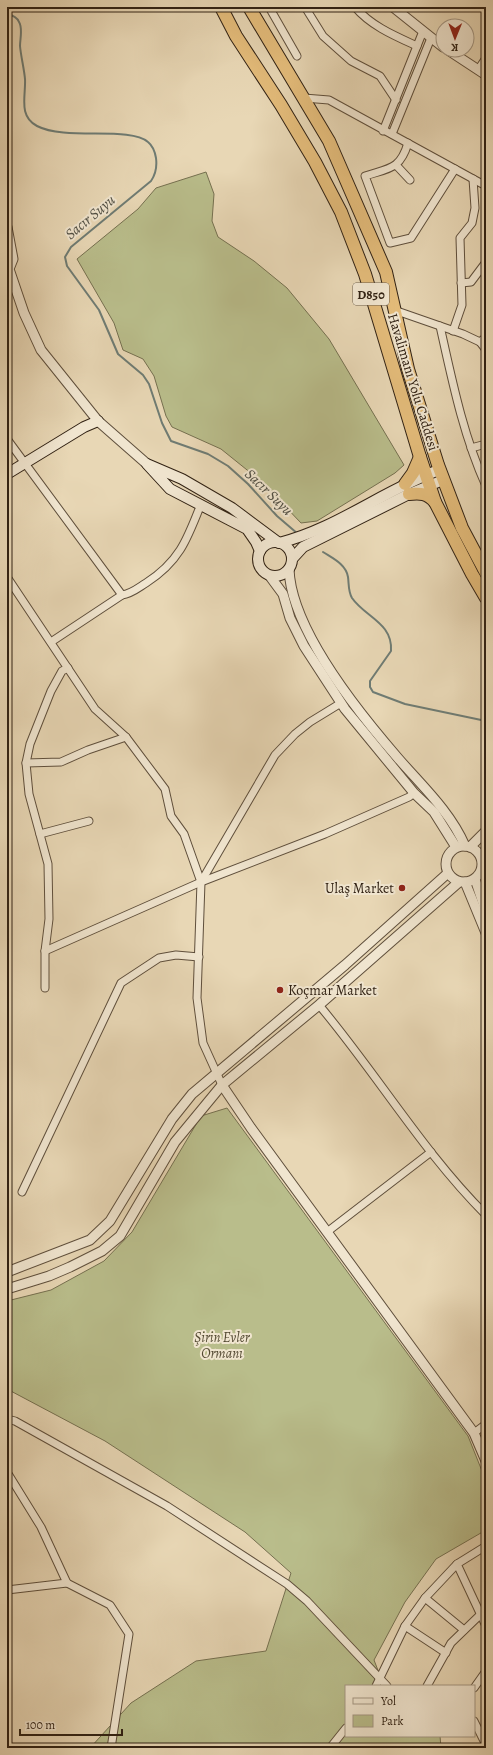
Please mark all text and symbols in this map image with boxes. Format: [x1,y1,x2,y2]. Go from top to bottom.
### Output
north arrow [435,18,475,58]
text: K [450,40,459,55]
water label: Sacır Suyu [61,190,119,244]
road number: D850 [353,283,389,305]
street label: Havalimanı Yolu Caddesi [383,311,443,453]
water label: Sacır Suyu [241,464,297,520]
place label: Ulaş Market [325,879,394,898]
marker: Ulaş Market [397,883,407,893]
place label: Koçmar Market [288,981,377,1000]
marker: Koçmar Market [275,985,285,995]
park label: Şirin Evler Ormanı [194,1328,251,1363]
legend [345,1685,475,1737]
text: Yol [380,1693,396,1709]
scale bar [20,1711,122,1737]
text: Park [381,1713,404,1729]
text: 100 m [26,1717,55,1733]

